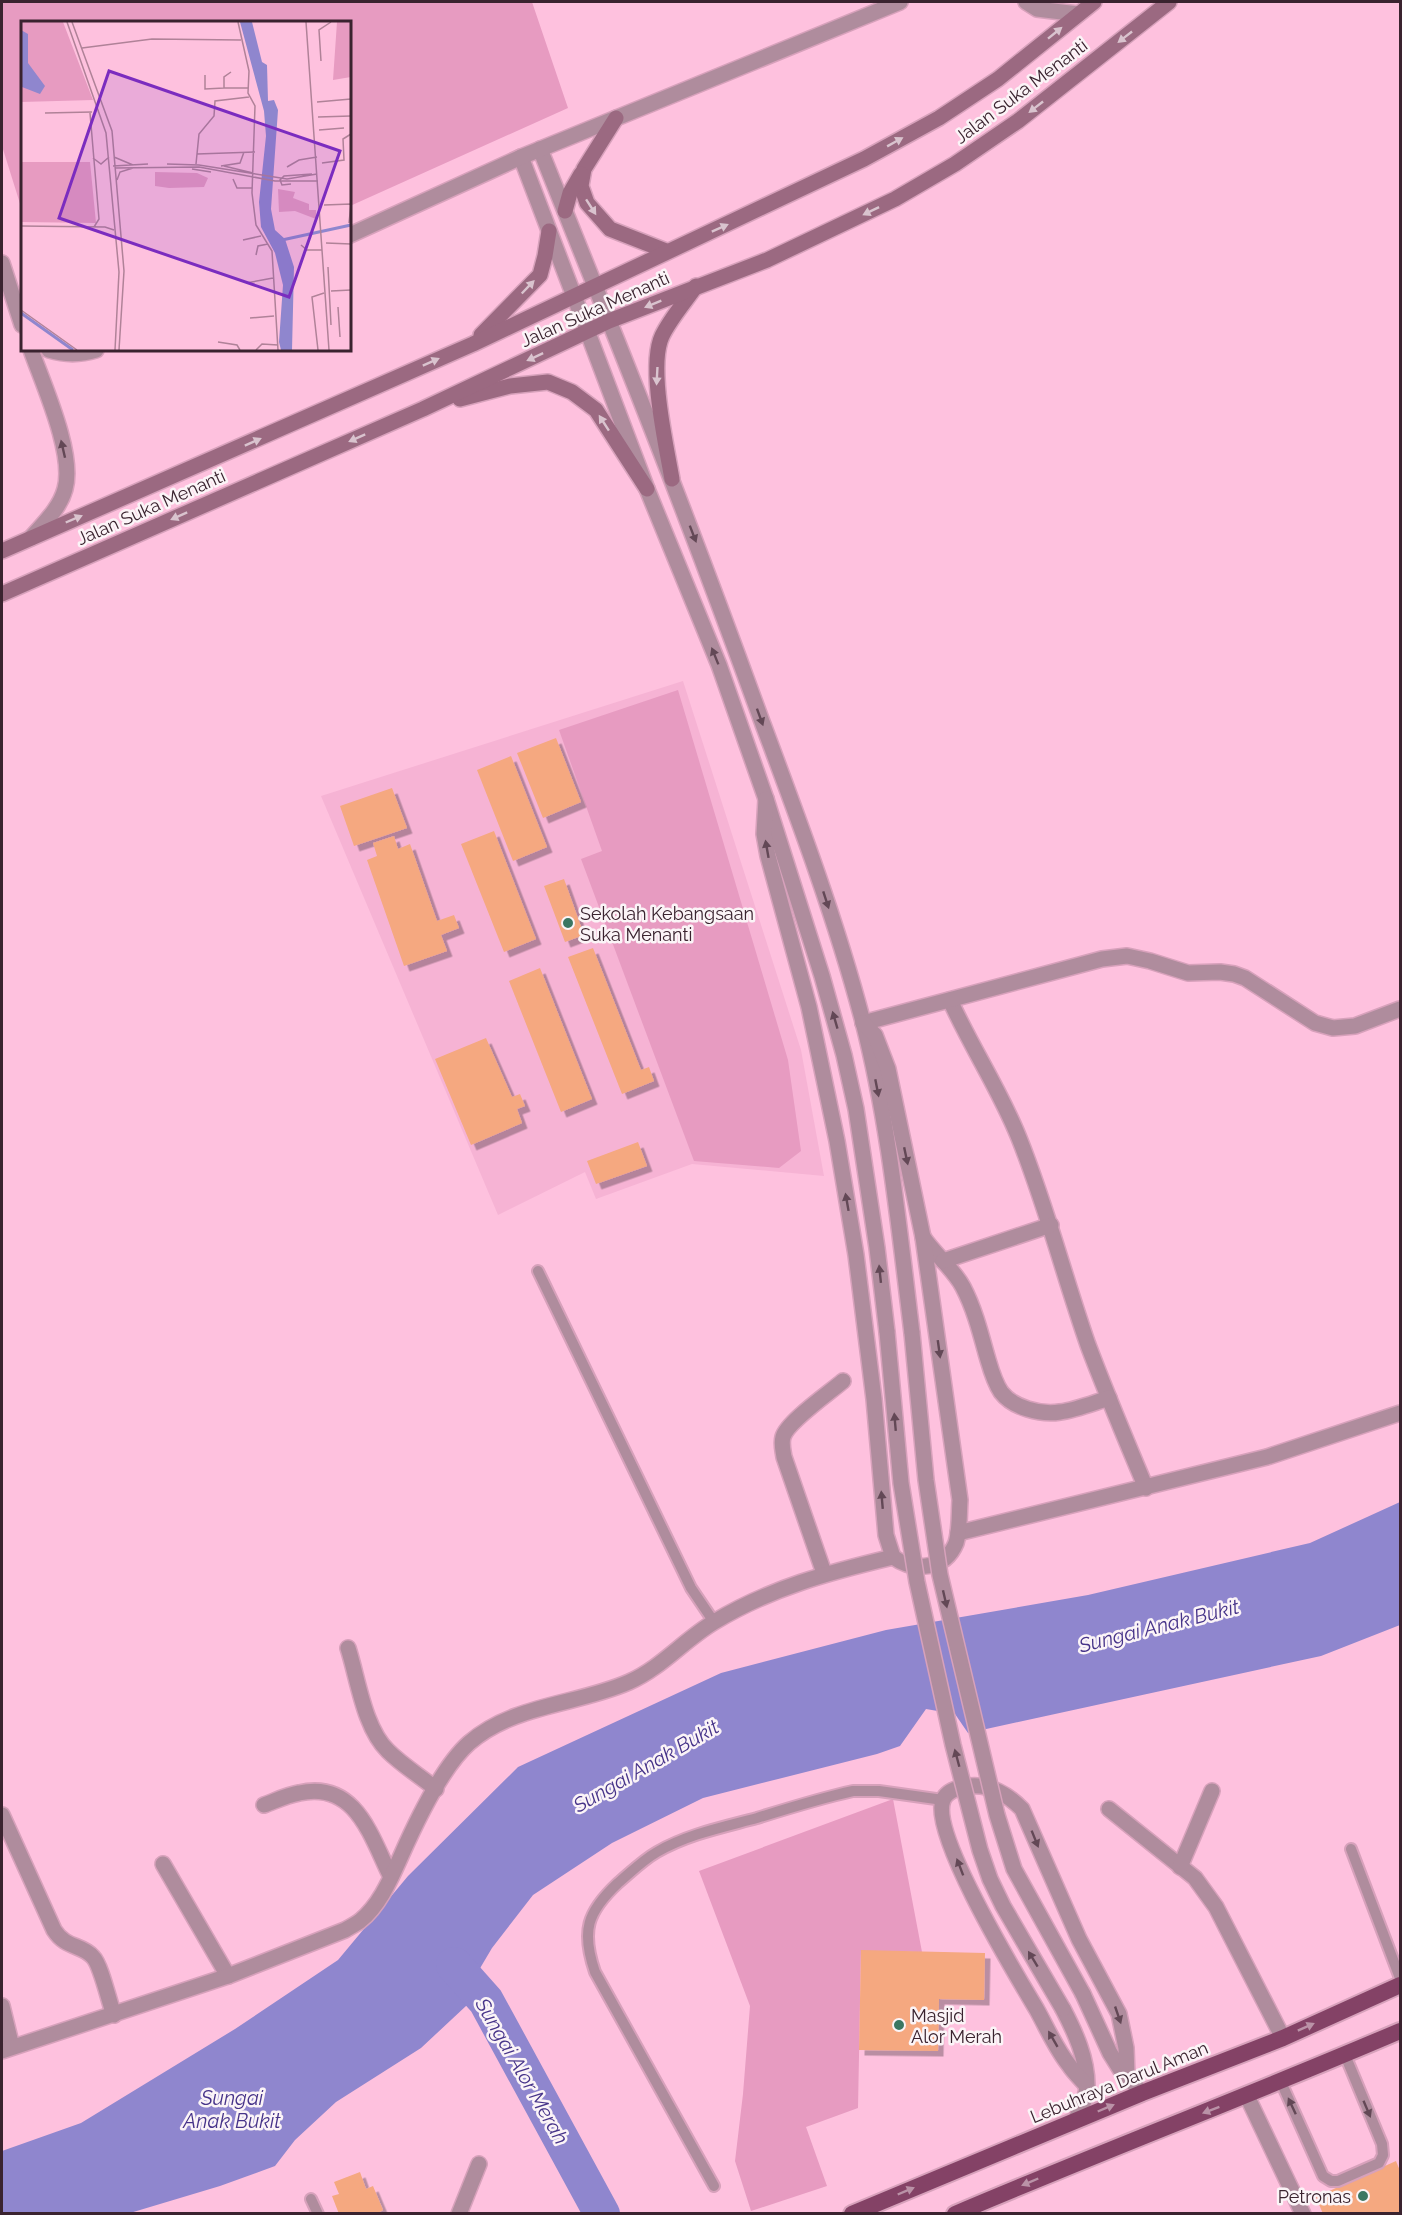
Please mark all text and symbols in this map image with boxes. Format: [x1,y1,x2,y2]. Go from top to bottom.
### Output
inset map [21,21,351,351]
one-way arrow [1048,27,1063,39]
one-way arrow [1118,30,1133,42]
street label: Jalan Suka Menanti [951,34,1091,148]
one-way arrow [1028,101,1043,113]
one-way arrow [887,137,903,148]
one-way arrow [585,198,596,215]
one-way arrow [862,206,879,215]
one-way arrow [711,223,729,233]
street label: Jalan Suka Menanti [517,267,673,351]
one-way arrow [521,279,535,294]
one-way arrow [644,300,662,309]
one-way arrow [525,352,543,362]
one-way arrow [423,358,440,367]
one-way arrow [653,366,662,385]
one-way arrow [599,415,610,431]
one-way arrow [348,433,366,443]
one-way arrow [245,437,262,446]
one-way arrow [58,440,68,459]
street label: Jalan Suka Menanti [73,465,229,549]
one-way arrow [169,511,187,521]
one-way arrow [66,514,84,524]
one-way arrow [688,525,698,543]
one-way arrow [710,646,720,664]
one-way arrow [756,708,766,726]
one-way arrow [762,839,771,858]
one-way arrow [821,891,831,909]
place label: Sekolah Kebangsaan Suka Menanti [580,903,754,945]
marker: Sekolah Kebangsaan Suka Menanti [561,916,575,930]
one-way arrow [829,1011,839,1030]
one-way arrow [872,1079,881,1098]
one-way arrow [902,1147,911,1166]
one-way arrow [842,1193,851,1212]
one-way arrow [875,1265,885,1284]
one-way arrow [934,1339,943,1358]
one-way arrow [890,1413,900,1432]
one-way arrow [877,1491,887,1510]
one-way arrow [941,1590,951,1608]
water label: Sungai Anak Bukit [1076,1594,1242,1658]
water label: Sungai Anak Bukit [568,1714,724,1818]
one-way arrow [951,1749,961,1767]
one-way arrow [1031,1830,1040,1848]
one-way arrow [955,1858,965,1876]
one-way arrow [1028,1950,1038,1967]
water label: Sungai Alor Merah [470,1993,574,2148]
place label: Masjid Alor Merah [911,2005,1002,2047]
one-way arrow [1113,2006,1123,2024]
marker: Masjid Alor Merah [892,2018,906,2032]
one-way arrow [1297,2022,1315,2031]
one-way arrow [1048,2031,1059,2047]
street label: Lebuhraya Darul Aman [1027,2037,1211,2127]
water label: Sungai Anak Bukit [182,2086,281,2133]
one-way arrow [1287,2098,1296,2115]
one-way arrow [1362,2100,1372,2118]
one-way arrow [1097,2103,1115,2113]
one-way arrow [1202,2106,1220,2115]
one-way arrow [1021,2178,1039,2187]
one-way arrow [898,2186,916,2196]
place label: Petronas [1278,2186,1351,2207]
marker: Petronas [1356,2189,1370,2203]

